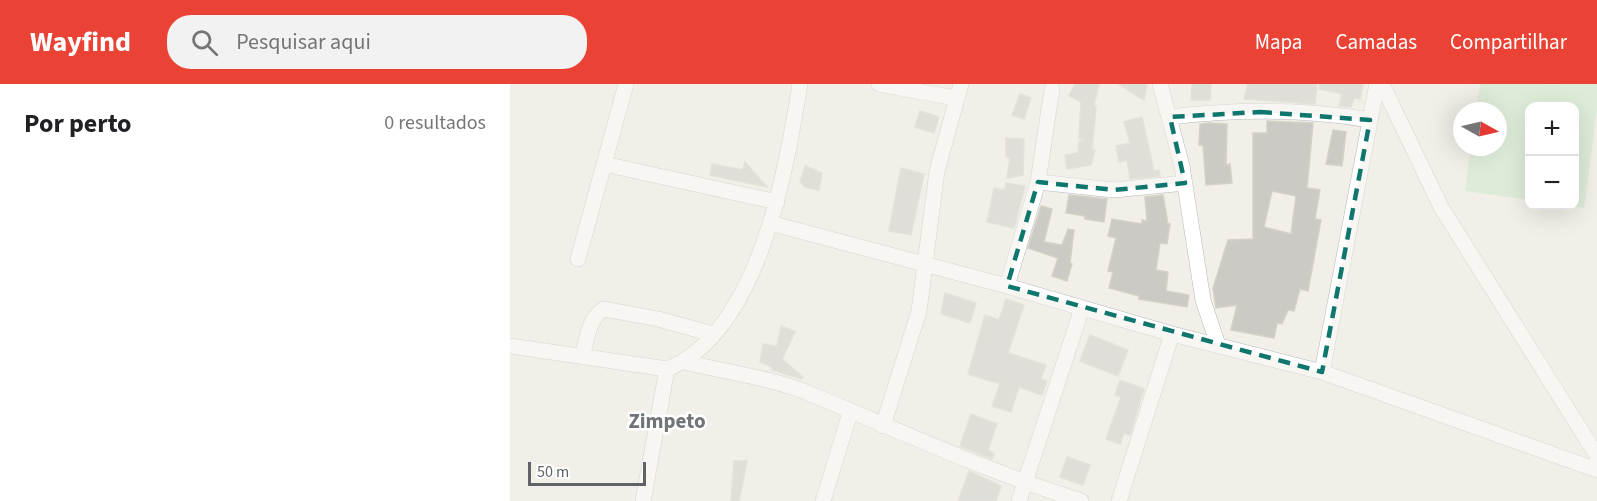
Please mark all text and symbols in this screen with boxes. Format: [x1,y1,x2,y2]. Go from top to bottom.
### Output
search box [167,15,587,69]
text: Wayfind [30,22,131,62]
icon: search [188,26,221,59]
text: Pesquisar aqui [236,26,371,58]
text: Mapa [1255,27,1302,57]
text: Camadas [1335,27,1417,57]
text: Compartilhar [1450,27,1567,57]
north arrow [1453,102,1507,156]
map controls [1525,102,1579,210]
button: + [1525,102,1579,156]
text: Por perto [24,105,132,142]
text: 0 resultados [384,109,486,137]
button: − [1525,156,1579,210]
district label: Zimpeto [628,406,706,436]
scale bar [528,459,646,486]
text: 50 m [537,461,569,483]

